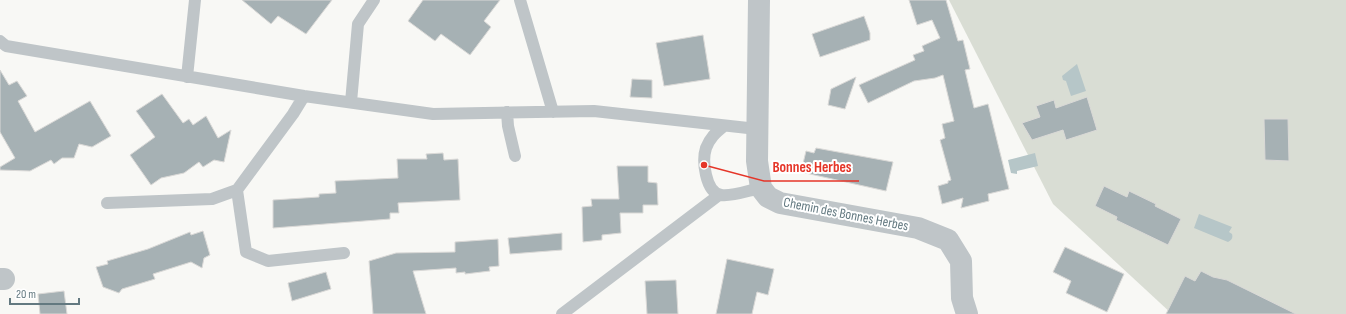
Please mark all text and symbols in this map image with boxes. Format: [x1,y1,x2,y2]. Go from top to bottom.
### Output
callout: Bonnes Herbes [764,154,859,181]
text: Bonnes Herbes [772,158,852,177]
street label: Chemin des Bonnes Herbes [782,194,910,234]
scale bar [10,280,79,306]
text: 20 m [16,287,36,302]

